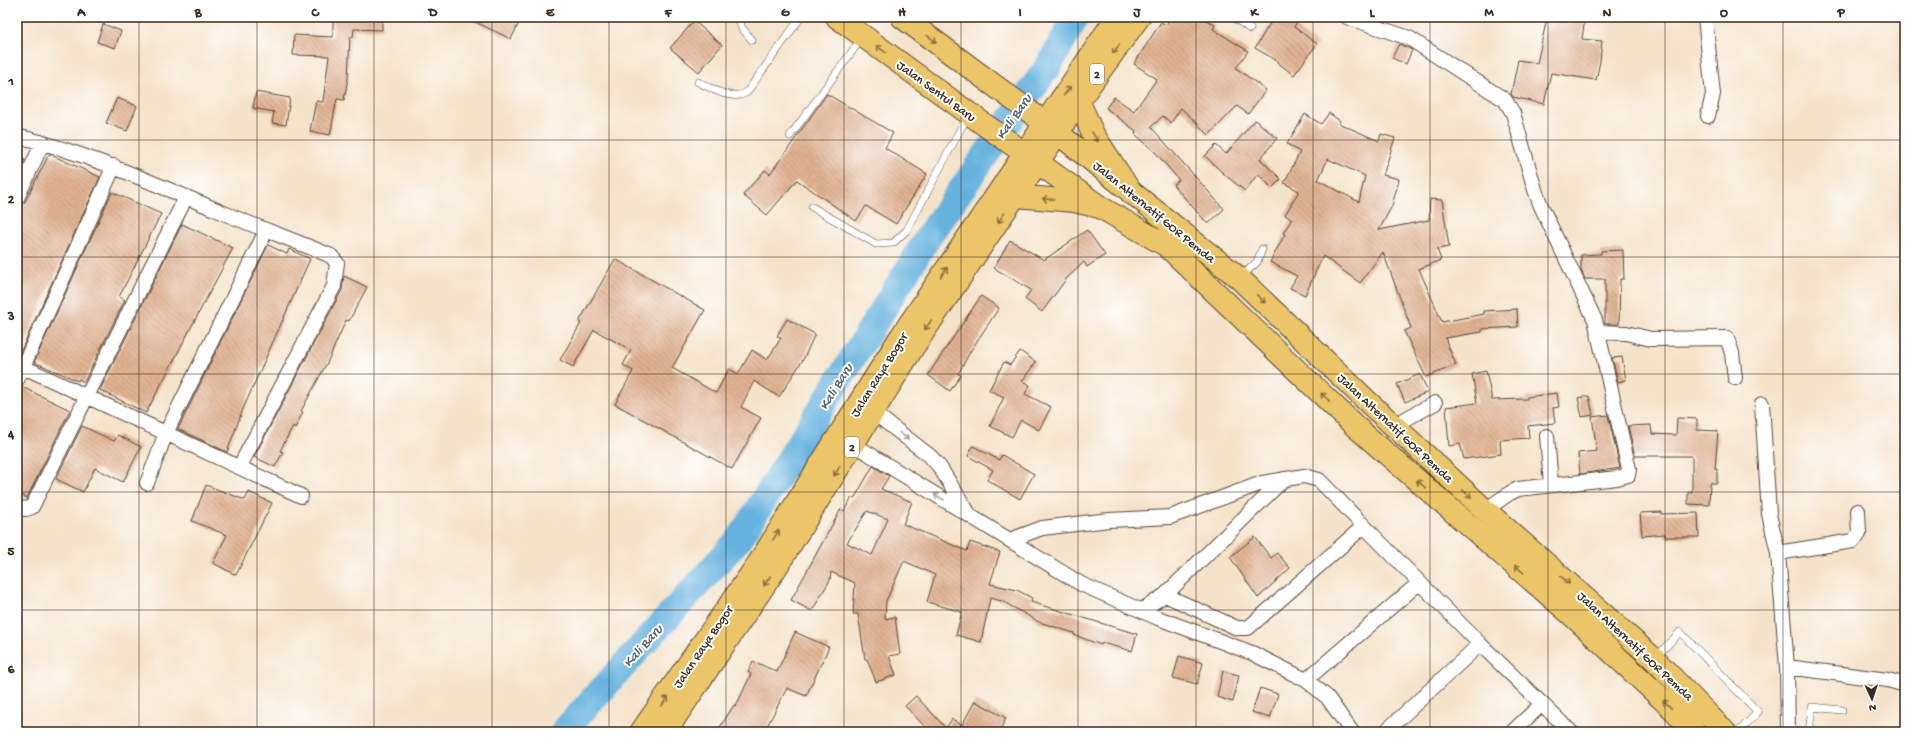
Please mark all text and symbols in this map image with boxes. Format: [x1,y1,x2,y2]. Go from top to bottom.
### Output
text: A [76,6,86,21]
text: B [194,6,203,21]
text: C [310,6,320,21]
text: D [428,6,438,21]
text: E [546,6,555,21]
text: F [664,6,673,21]
text: G [781,6,790,21]
text: H [898,6,906,21]
text: I [1018,6,1022,21]
text: J [1133,6,1142,21]
text: K [1249,6,1259,21]
text: L [1370,6,1376,21]
text: M [1484,6,1494,21]
text: N [1603,6,1612,21]
text: O [1720,6,1728,21]
text: P [1836,6,1845,21]
one-way arrow [927,35,938,43]
one-way arrow [1112,43,1120,54]
one-way arrow [876,45,887,53]
street label: Jalan Sentul Baru [893,58,978,126]
road number: 2 [1090,64,1104,84]
text: 1 [7,75,14,90]
one-way arrow [1063,86,1071,97]
water label: Kali Baru [993,90,1038,143]
one-way arrow [1092,131,1100,143]
street label: Jalan Alternatif GOR Pemda [1089,159,1218,267]
text: 2 [8,193,15,208]
one-way arrow [1042,195,1055,202]
one-way arrow [997,212,1005,223]
one-way arrow [940,267,948,278]
one-way arrow [1256,294,1266,304]
text: 3 [7,310,15,325]
one-way arrow [924,319,932,330]
street label: Jalan Raya Bogor [848,329,913,420]
water label: Kali Baru [816,360,859,414]
street label: Jalan Alternatif GOR Pemda [1333,371,1456,487]
one-way arrow [1320,392,1330,402]
text: 4 [7,428,15,443]
one-way arrow [899,432,910,440]
road number: 2 [845,437,859,457]
one-way arrow [832,465,840,477]
one-way arrow [1416,479,1426,488]
one-way arrow [1462,489,1472,498]
one-way arrow [934,493,945,501]
one-way arrow [773,529,781,541]
text: 5 [8,545,15,560]
one-way arrow [1514,565,1525,574]
one-way arrow [763,575,771,586]
one-way arrow [1559,576,1570,585]
street label: Jalan Alternatif GOR Pemda [1573,589,1696,705]
street label: Jalan Raya Bogor [671,602,738,692]
water label: Kali Baru [620,621,668,671]
text: 6 [8,663,15,678]
north arrow [1852,679,1892,719]
one-way arrow [661,695,669,706]
one-way arrow [1662,699,1672,708]
text: N [1869,701,1876,713]

